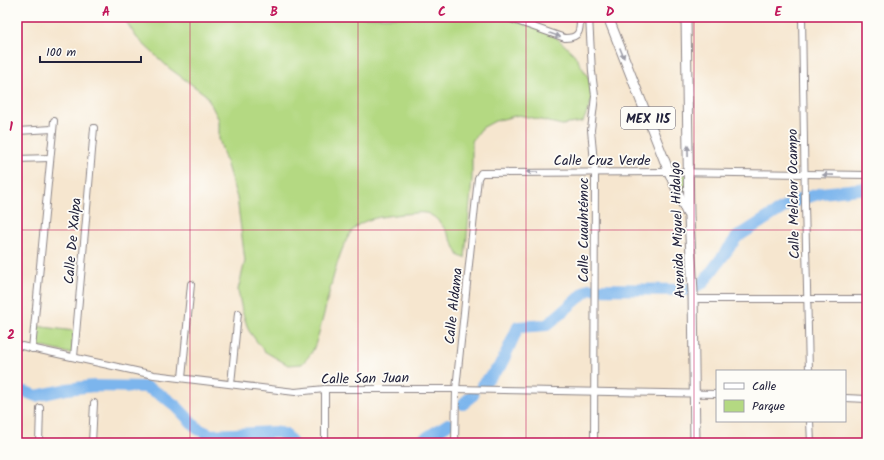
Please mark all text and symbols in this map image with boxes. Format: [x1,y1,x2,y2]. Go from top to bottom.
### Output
text: A [102,2,110,23]
text: B [270,2,278,23]
text: C [438,2,446,23]
text: D [606,2,615,23]
text: E [774,2,782,23]
one-way arrow [550,32,562,38]
scale bar [40,38,141,64]
text: 100 m [46,43,77,62]
one-way arrow [620,48,626,60]
road number: MEX 115 [621,107,675,129]
text: 1 [9,117,13,138]
street label: Calle Melchor Ocampo [782,129,806,259]
one-way arrow [685,145,692,157]
street label: Calle Cruz Verde [554,150,651,172]
street label: Avenida Miguel Hidalgo [665,161,691,299]
one-way arrow [525,169,538,175]
one-way arrow [821,172,834,178]
street label: Calle Cuauhtémoc [573,178,595,282]
street label: Calle De Xalpa [58,197,88,285]
street label: Calle Aldama [439,267,469,346]
text: 2 [7,325,15,346]
street label: Calle San Juan [321,367,409,391]
legend [716,370,846,422]
text: Calle [752,377,777,396]
text: Parque [752,397,786,416]

